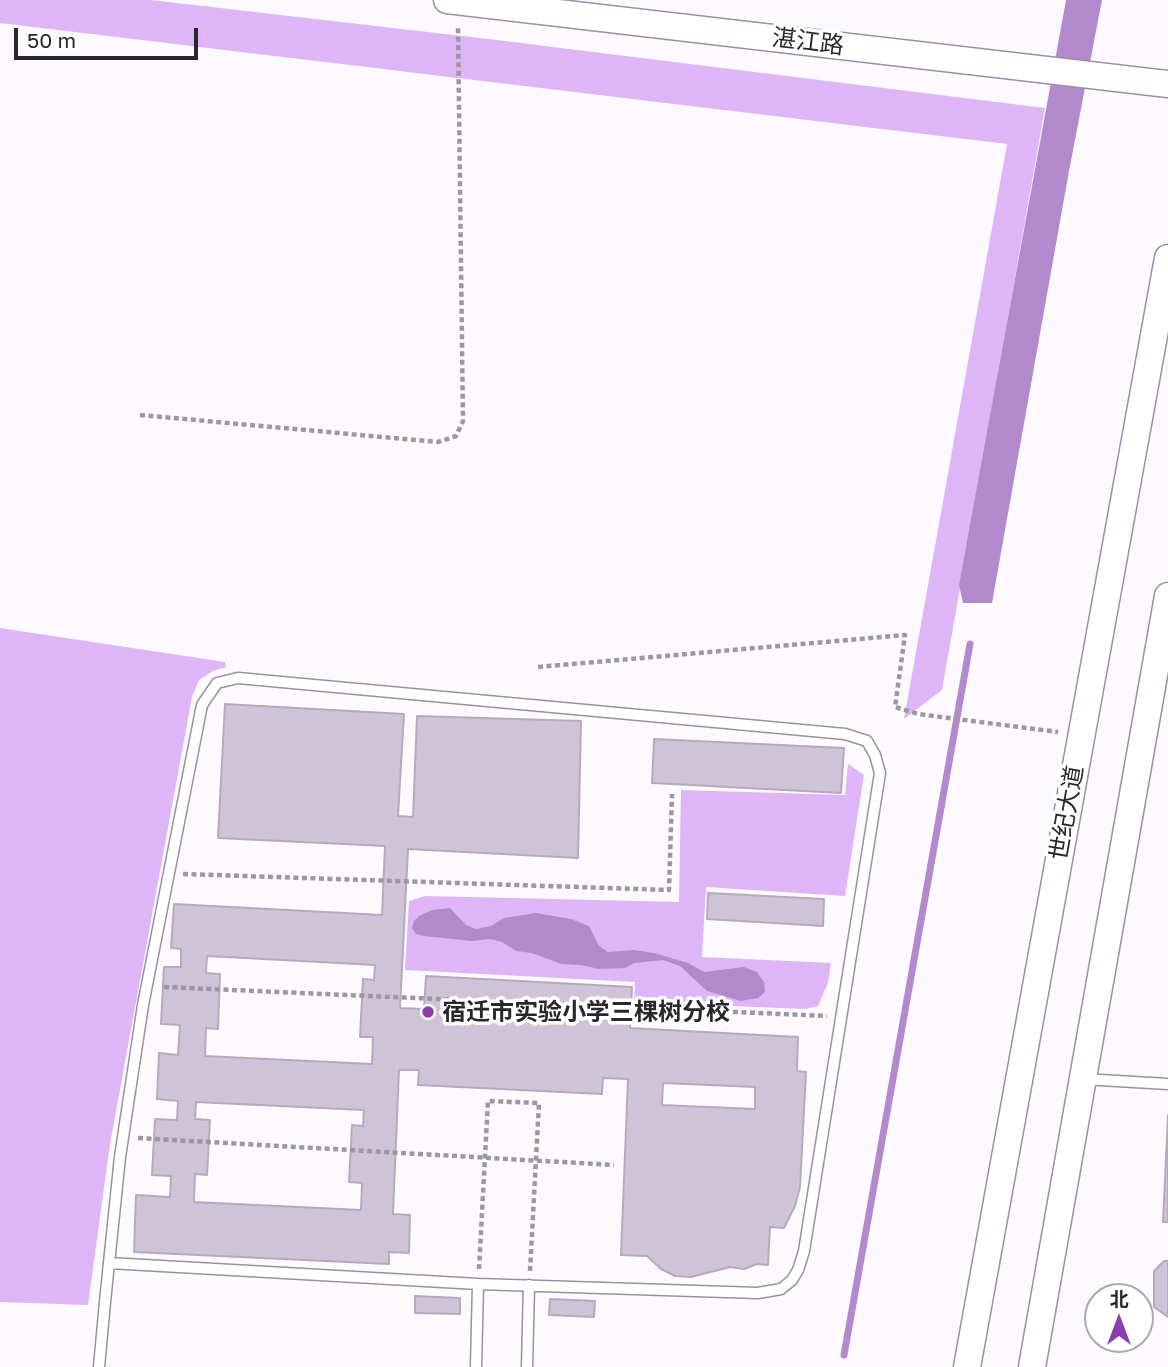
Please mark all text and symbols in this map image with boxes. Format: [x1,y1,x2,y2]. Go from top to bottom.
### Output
scale bar [18,14,201,58]
street label: 湛江路 [771,23,845,61]
text: 50 m [27,27,76,53]
street label: 世纪大道 [1044,763,1090,863]
place label: 宿迁市实验小学三棵树分校 [442,998,730,1026]
marker: 宿迁市实验小学三棵树分校 [420,1004,436,1020]
north arrow [1084,1283,1154,1353]
text: 北 [1109,1287,1129,1310]

